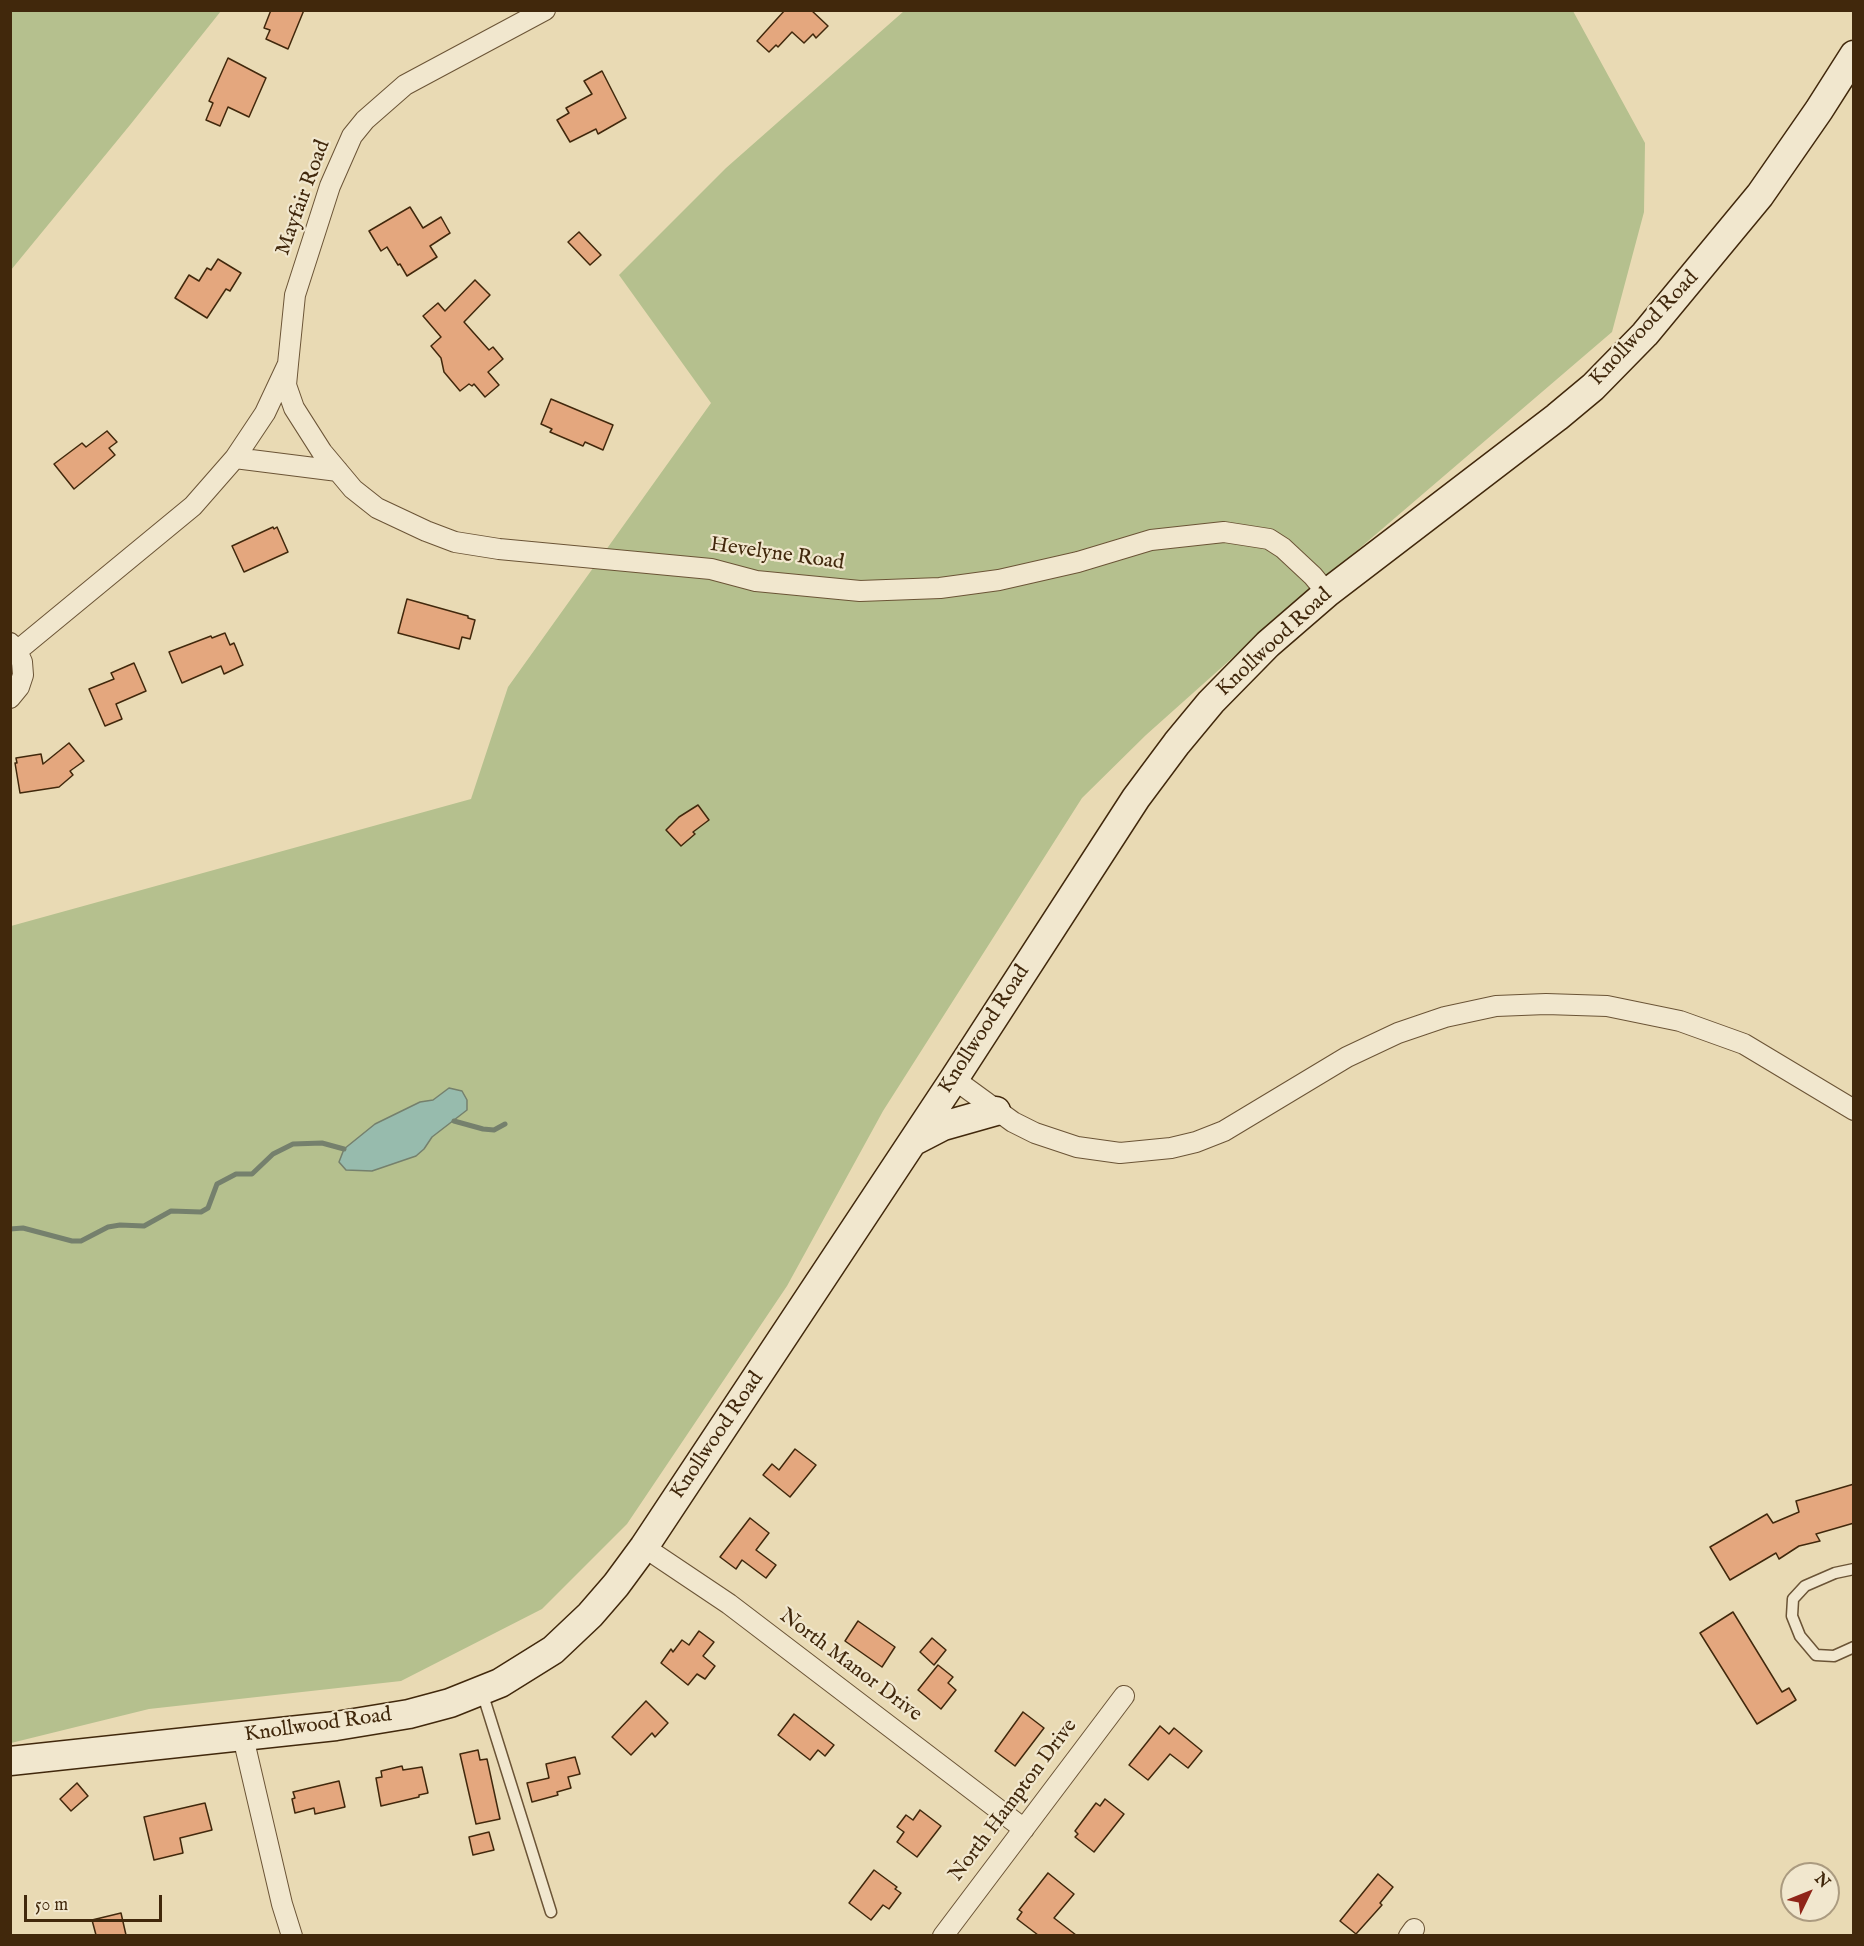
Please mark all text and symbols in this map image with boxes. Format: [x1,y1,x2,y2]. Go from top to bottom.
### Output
street label: Mayfair Road [271,137,337,259]
street label: Knollwood Road [1585,266,1705,392]
street label: Hevelyne Road [708,533,846,577]
street label: Knollwood Road [1212,583,1338,703]
street label: Knollwood Road [934,961,1036,1099]
street label: Knollwood Road [666,1368,770,1504]
street label: North Manor Drive [774,1604,926,1728]
street label: Knollwood Road [243,1703,393,1749]
street label: North Hampton Drive [945,1715,1083,1887]
north arrow [1780,1862,1840,1922]
text: N [1810,1869,1834,1893]
scale bar [27,1883,165,1921]
text: 50 m [35,1894,68,1917]

